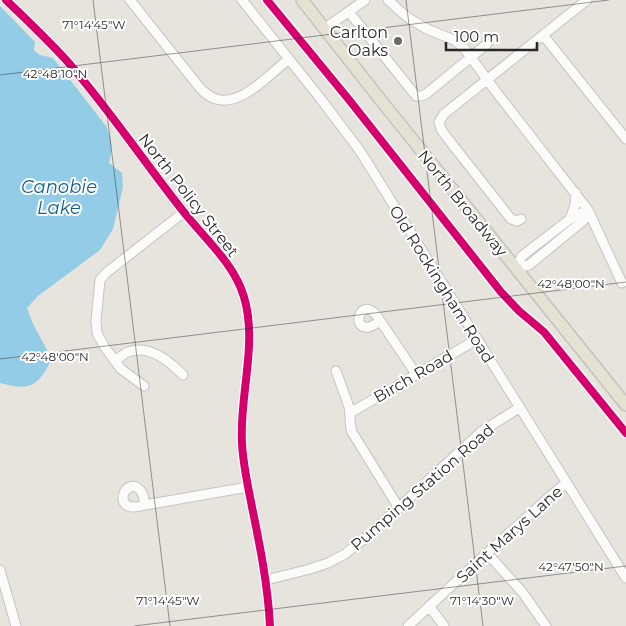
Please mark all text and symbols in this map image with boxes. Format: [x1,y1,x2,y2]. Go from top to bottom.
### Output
text: 71°14'45"W [62,17,126,32]
scale bar [446,20,537,52]
place label: Carlton Oaks [330,23,388,60]
text: 100 m [454,27,499,46]
marker: Carlton Oaks [392,35,404,47]
text: 42°48'10"N [23,66,87,81]
street label: North Policy Street [135,130,243,261]
street label: North Broadway [414,146,512,261]
water label: Canobie Lake [21,176,97,219]
street label: Old Rockingham Road [385,202,498,367]
text: 42°48'00"N [537,276,605,291]
street label: Birch Road [370,346,456,407]
text: 42°48'00"N [21,349,89,364]
street label: Pumping Station Road [347,420,498,555]
street label: Saint Marys Lane [452,482,566,587]
text: 42°47'50"N [538,559,604,574]
text: 71°14'45"W [136,593,200,608]
text: 71°14'30"W [450,593,514,608]

